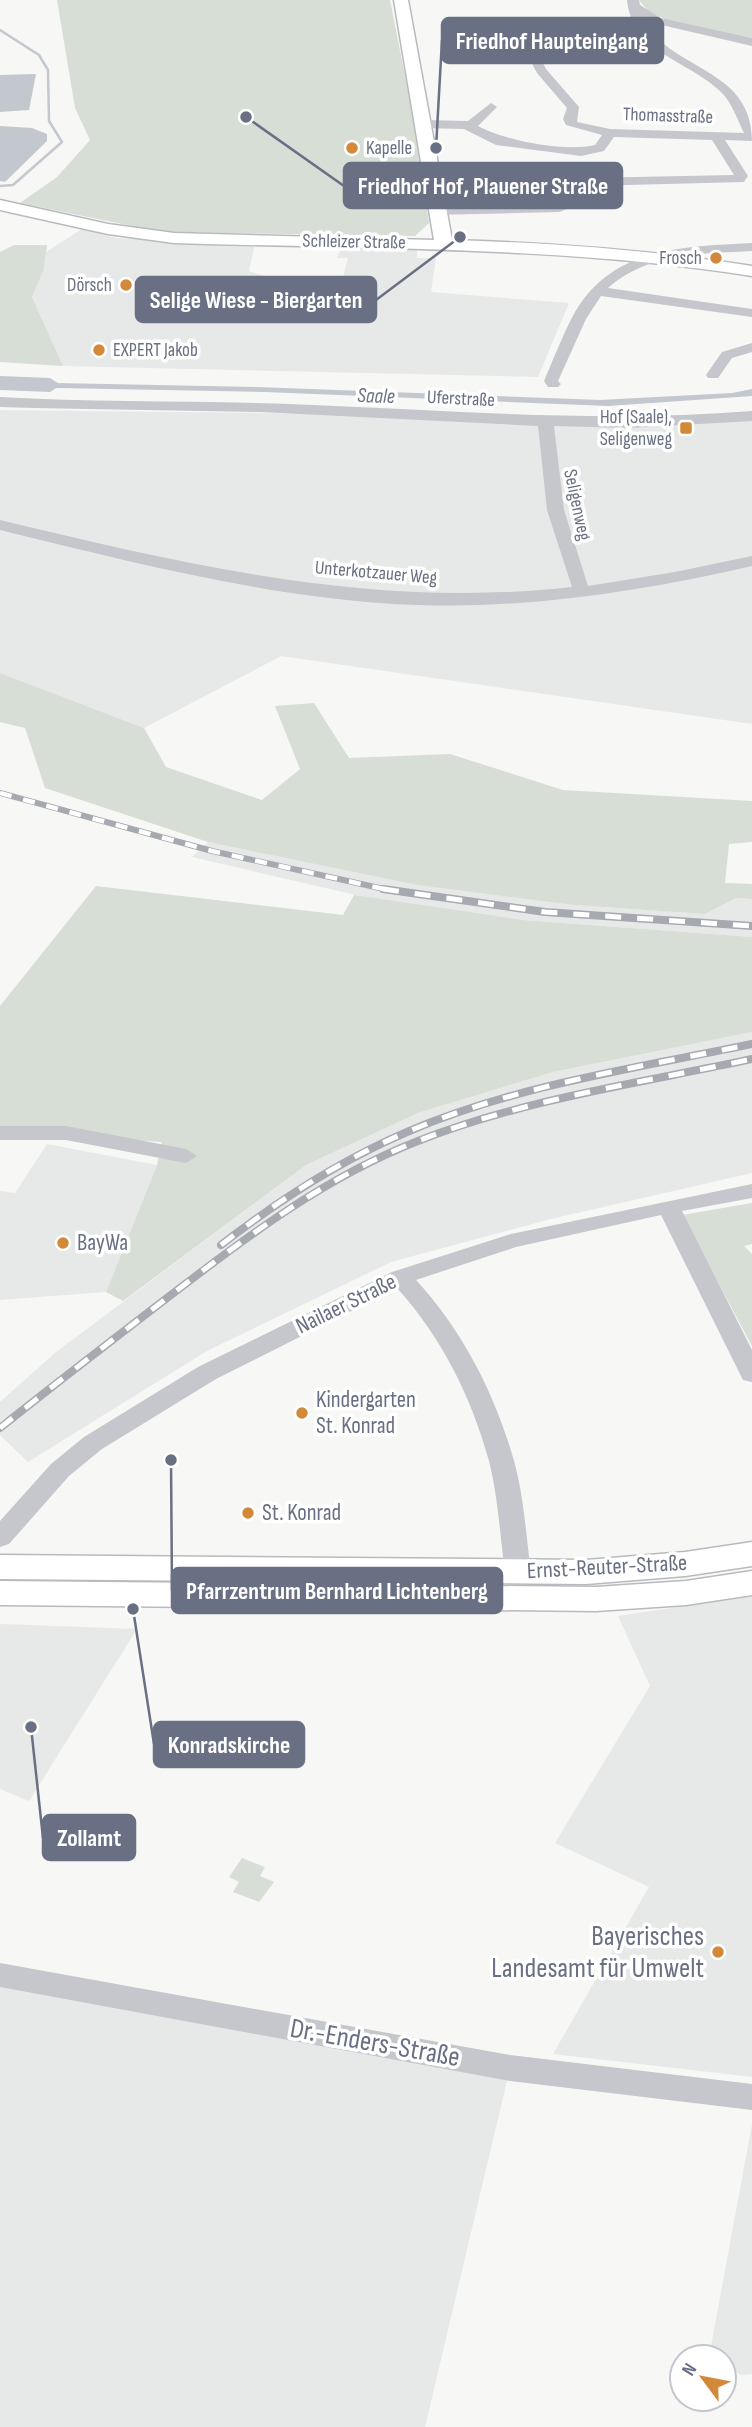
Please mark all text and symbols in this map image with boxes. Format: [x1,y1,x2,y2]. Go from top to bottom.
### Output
callout: Friedhof Haupteingang [442,18,663,63]
text: Friedhof Haupteingang [456,27,648,56]
street label: Thomasstraße [622,103,714,129]
place label: Kapelle [366,137,412,160]
marker: Kapelle [344,140,360,156]
callout: Friedhof Hof, Plauener Straße [344,163,622,208]
text: Friedhof Hof, Plauener Straße [358,172,608,201]
street label: Schleizer Straße [302,230,406,254]
place label: Frosch [659,247,702,270]
marker: Frosch [708,250,724,266]
place label: Dörsch [67,274,112,297]
marker: Dörsch [118,277,134,293]
callout: Selige Wiese - Biergarten [136,277,376,322]
text: Selige Wiese - Biergarten [150,286,362,315]
place label: EXPERT Jakob [113,339,198,362]
marker: EXPERT Jakob [91,342,107,358]
water label: Saale [357,383,395,409]
street label: Uferstraße [426,386,496,412]
place label: Hof (Saale), Seligenweg [600,406,672,451]
marker: Hof (Saale), Seligenweg [678,420,694,436]
street label: Seligenweg [558,467,596,543]
street label: Unterkotzauer Weg [314,556,438,590]
place label: BayWa [77,1229,128,1257]
marker: BayWa [55,1235,71,1251]
street label: Nailaer Straße [291,1268,401,1340]
place label: Kindergarten St. Konrad [316,1386,416,1440]
marker: Kindergarten St. Konrad [294,1405,310,1421]
place label: St. Konrad [262,1499,341,1527]
marker: St. Konrad [240,1505,256,1521]
street label: Ernst-Reuter-Straße [526,1549,688,1585]
callout: Pfarrzentrum Bernhard Lichtenberg [172,1568,502,1613]
text: Pfarrzentrum Bernhard Lichtenberg [186,1577,488,1606]
callout: Konradskirche [154,1722,304,1767]
text: Konradskirche [168,1731,290,1760]
callout: Zollamt [43,1815,135,1860]
text: Zollamt [57,1824,121,1853]
place label: Bayerisches Landesamt für Umwelt [491,1920,704,1985]
marker: Bayerisches Landesamt für Umwelt [710,1944,726,1960]
street label: Dr.-Enders-Straße [287,2012,463,2074]
north arrow [668,2343,738,2413]
text: N [677,2359,702,2380]

